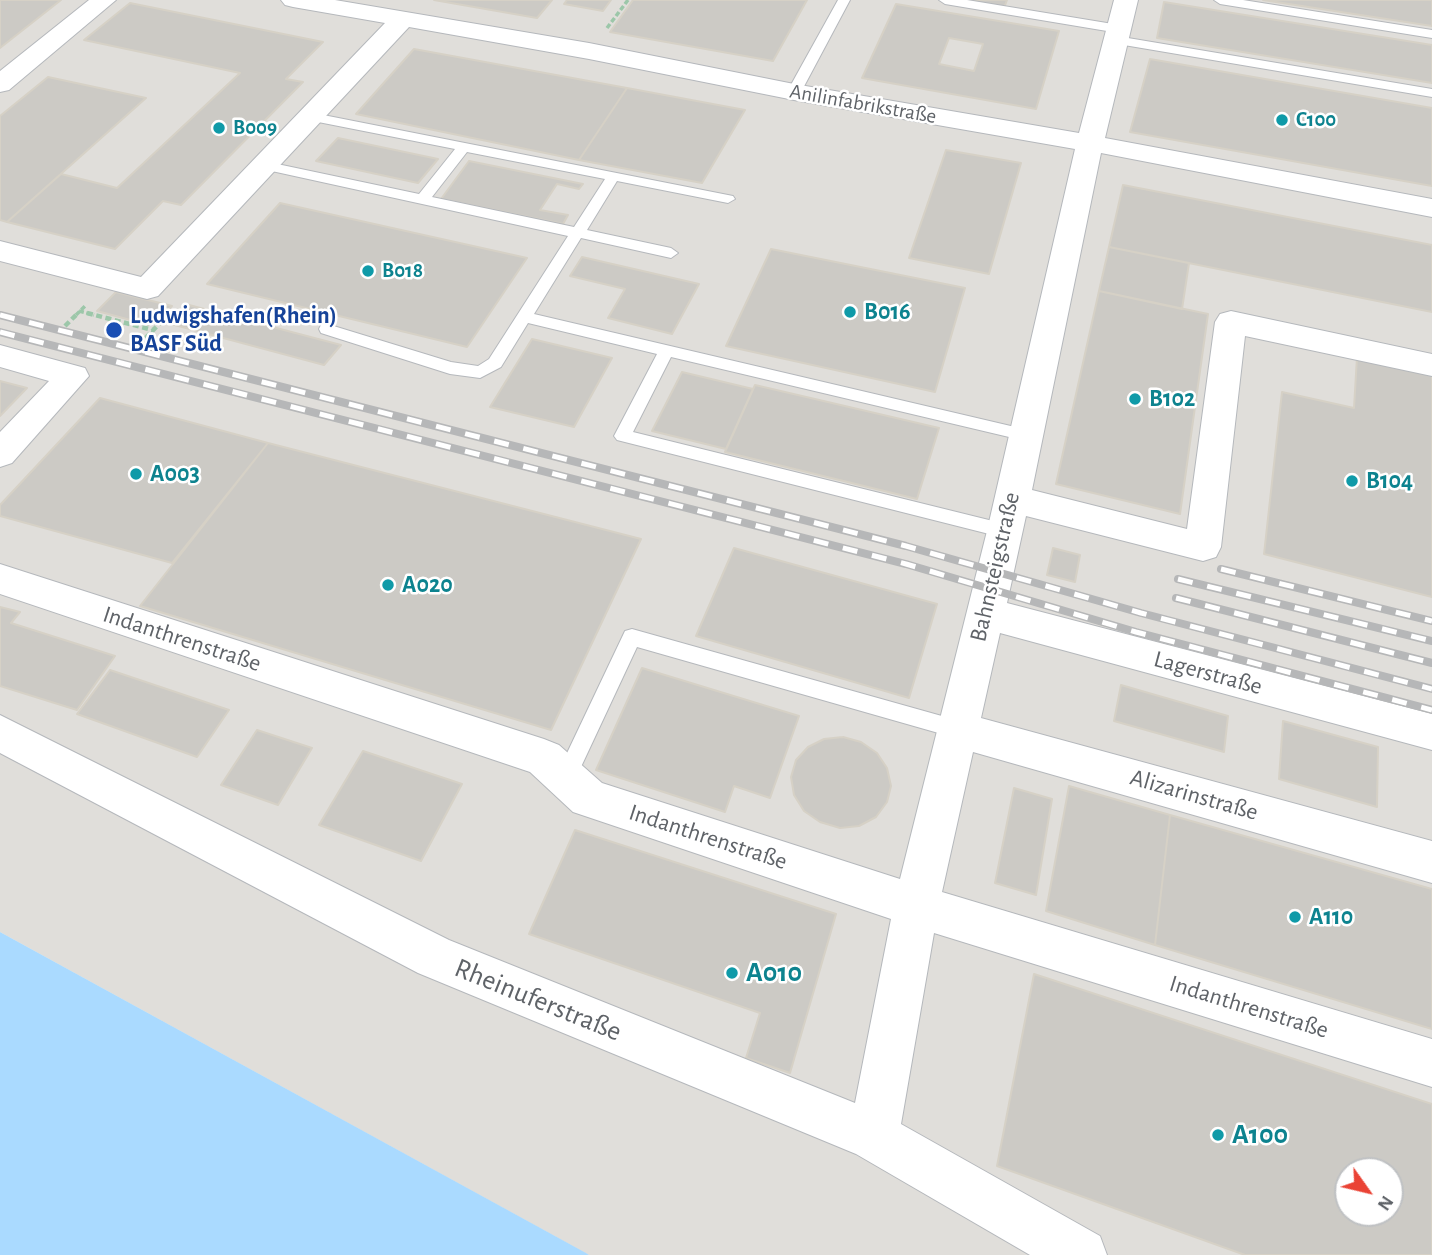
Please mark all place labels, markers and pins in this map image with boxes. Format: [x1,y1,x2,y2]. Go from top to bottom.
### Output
place label: C100 [1296,107,1336,133]
marker: C100 [1274,112,1290,128]
place label: B009 [233,115,277,141]
marker: B009 [211,120,227,136]
place label: B018 [382,258,423,284]
marker: B018 [360,263,376,279]
place label: B016 [864,298,911,326]
place label: Ludwigshafen(Rhein) BASF Süd [130,302,337,358]
marker: B016 [842,304,858,320]
marker: Ludwigshafen(Rhein) BASF Süd [104,320,124,340]
place label: B102 [1149,385,1195,413]
marker: B102 [1127,391,1143,407]
place label: A003 [150,460,200,488]
marker: A003 [128,466,144,482]
place label: B104 [1366,467,1413,495]
marker: B104 [1344,473,1360,489]
place label: A020 [402,571,453,599]
marker: A020 [380,577,396,593]
place label: A110 [1309,903,1353,931]
marker: A110 [1287,909,1303,925]
place label: A010 [746,956,802,990]
marker: A010 [724,965,740,981]
place label: A100 [1232,1118,1288,1152]
marker: A100 [1210,1127,1226,1143]

